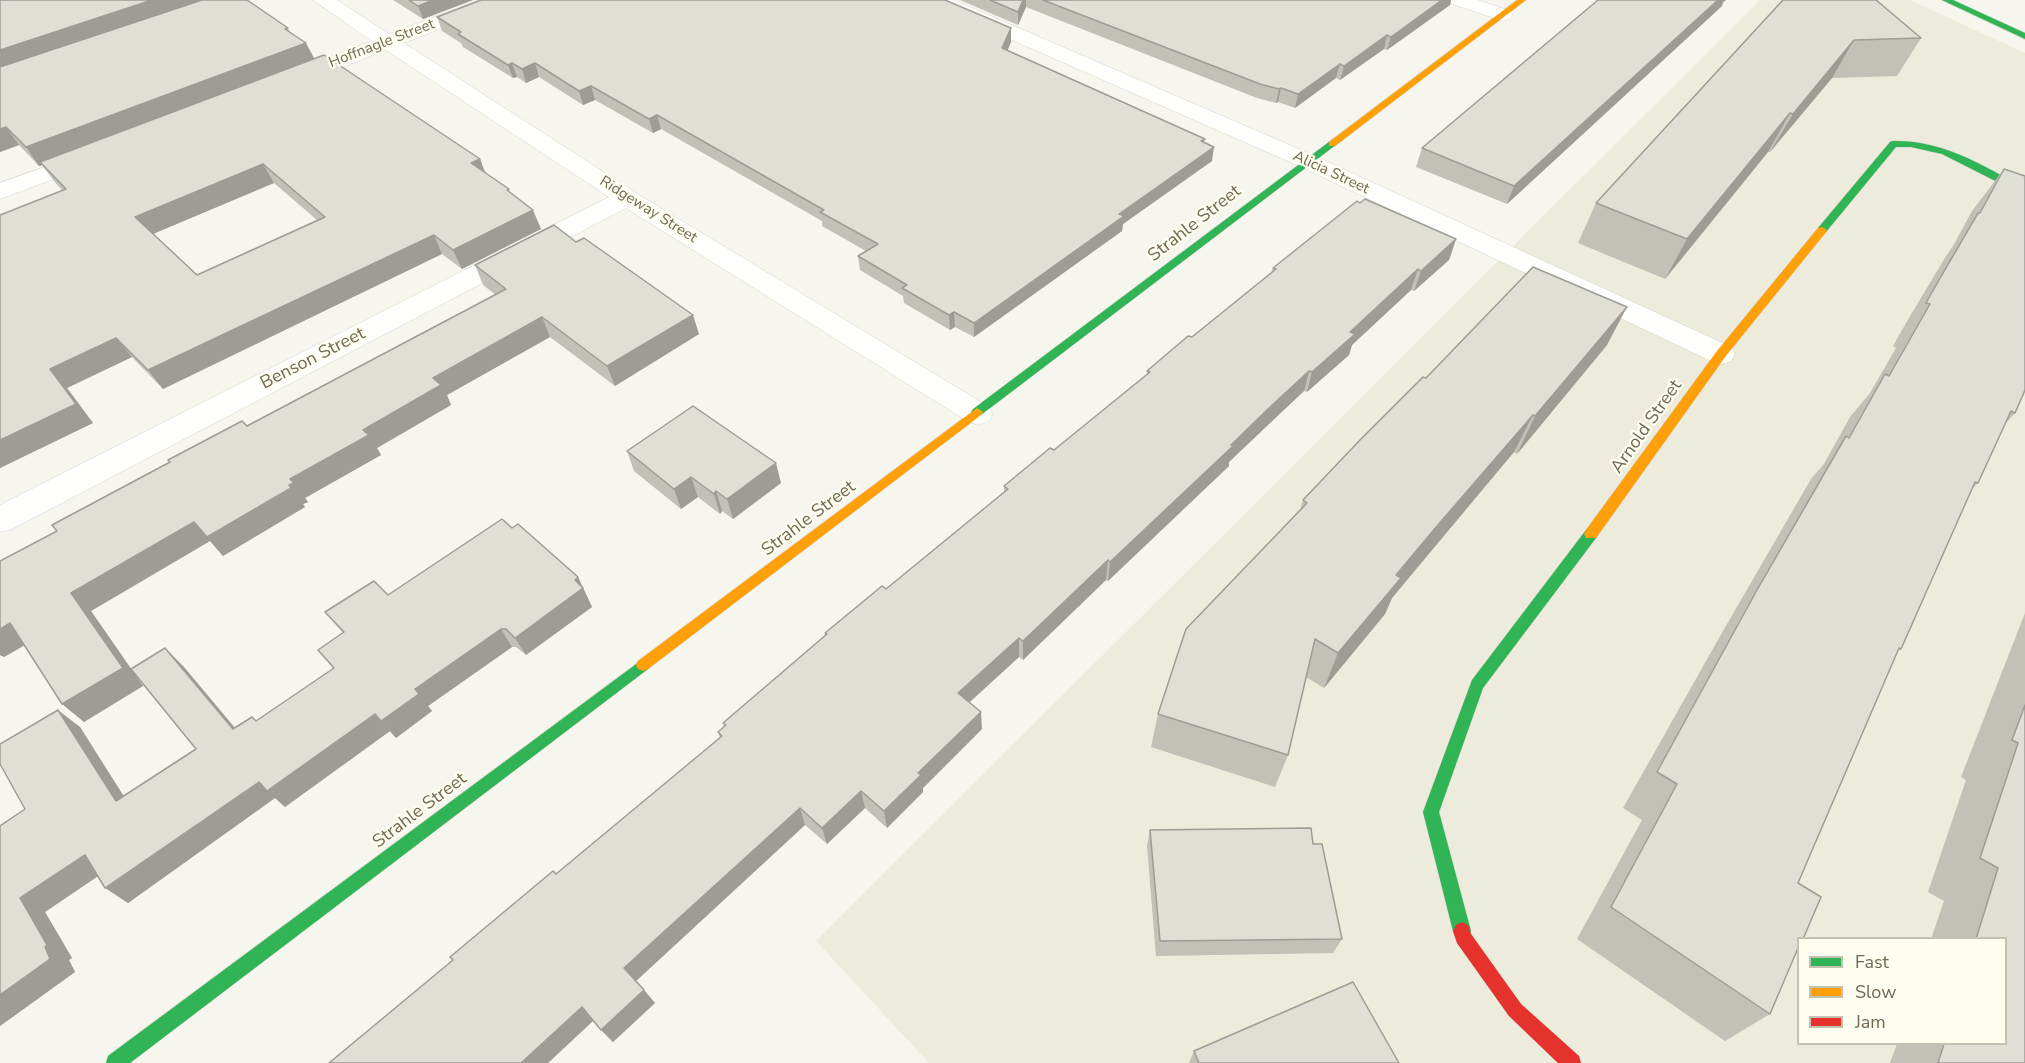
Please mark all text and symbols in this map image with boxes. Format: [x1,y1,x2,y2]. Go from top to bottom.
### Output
street label: Hoffnagle Street [327,16,437,72]
street label: Alicia Street [1290,148,1372,198]
street label: Ridgeway Street [596,173,700,247]
street label: Strahle Street [1144,181,1246,267]
street label: Benson Street [257,323,369,395]
street label: Arnold Street [1607,376,1687,478]
street label: Strahle Street [758,477,860,561]
street label: Strahle Street [369,769,471,853]
legend [1797,937,2007,1045]
text: Fast [1855,950,1889,974]
text: Slow [1855,980,1896,1004]
text: Jam [1855,1010,1886,1034]

